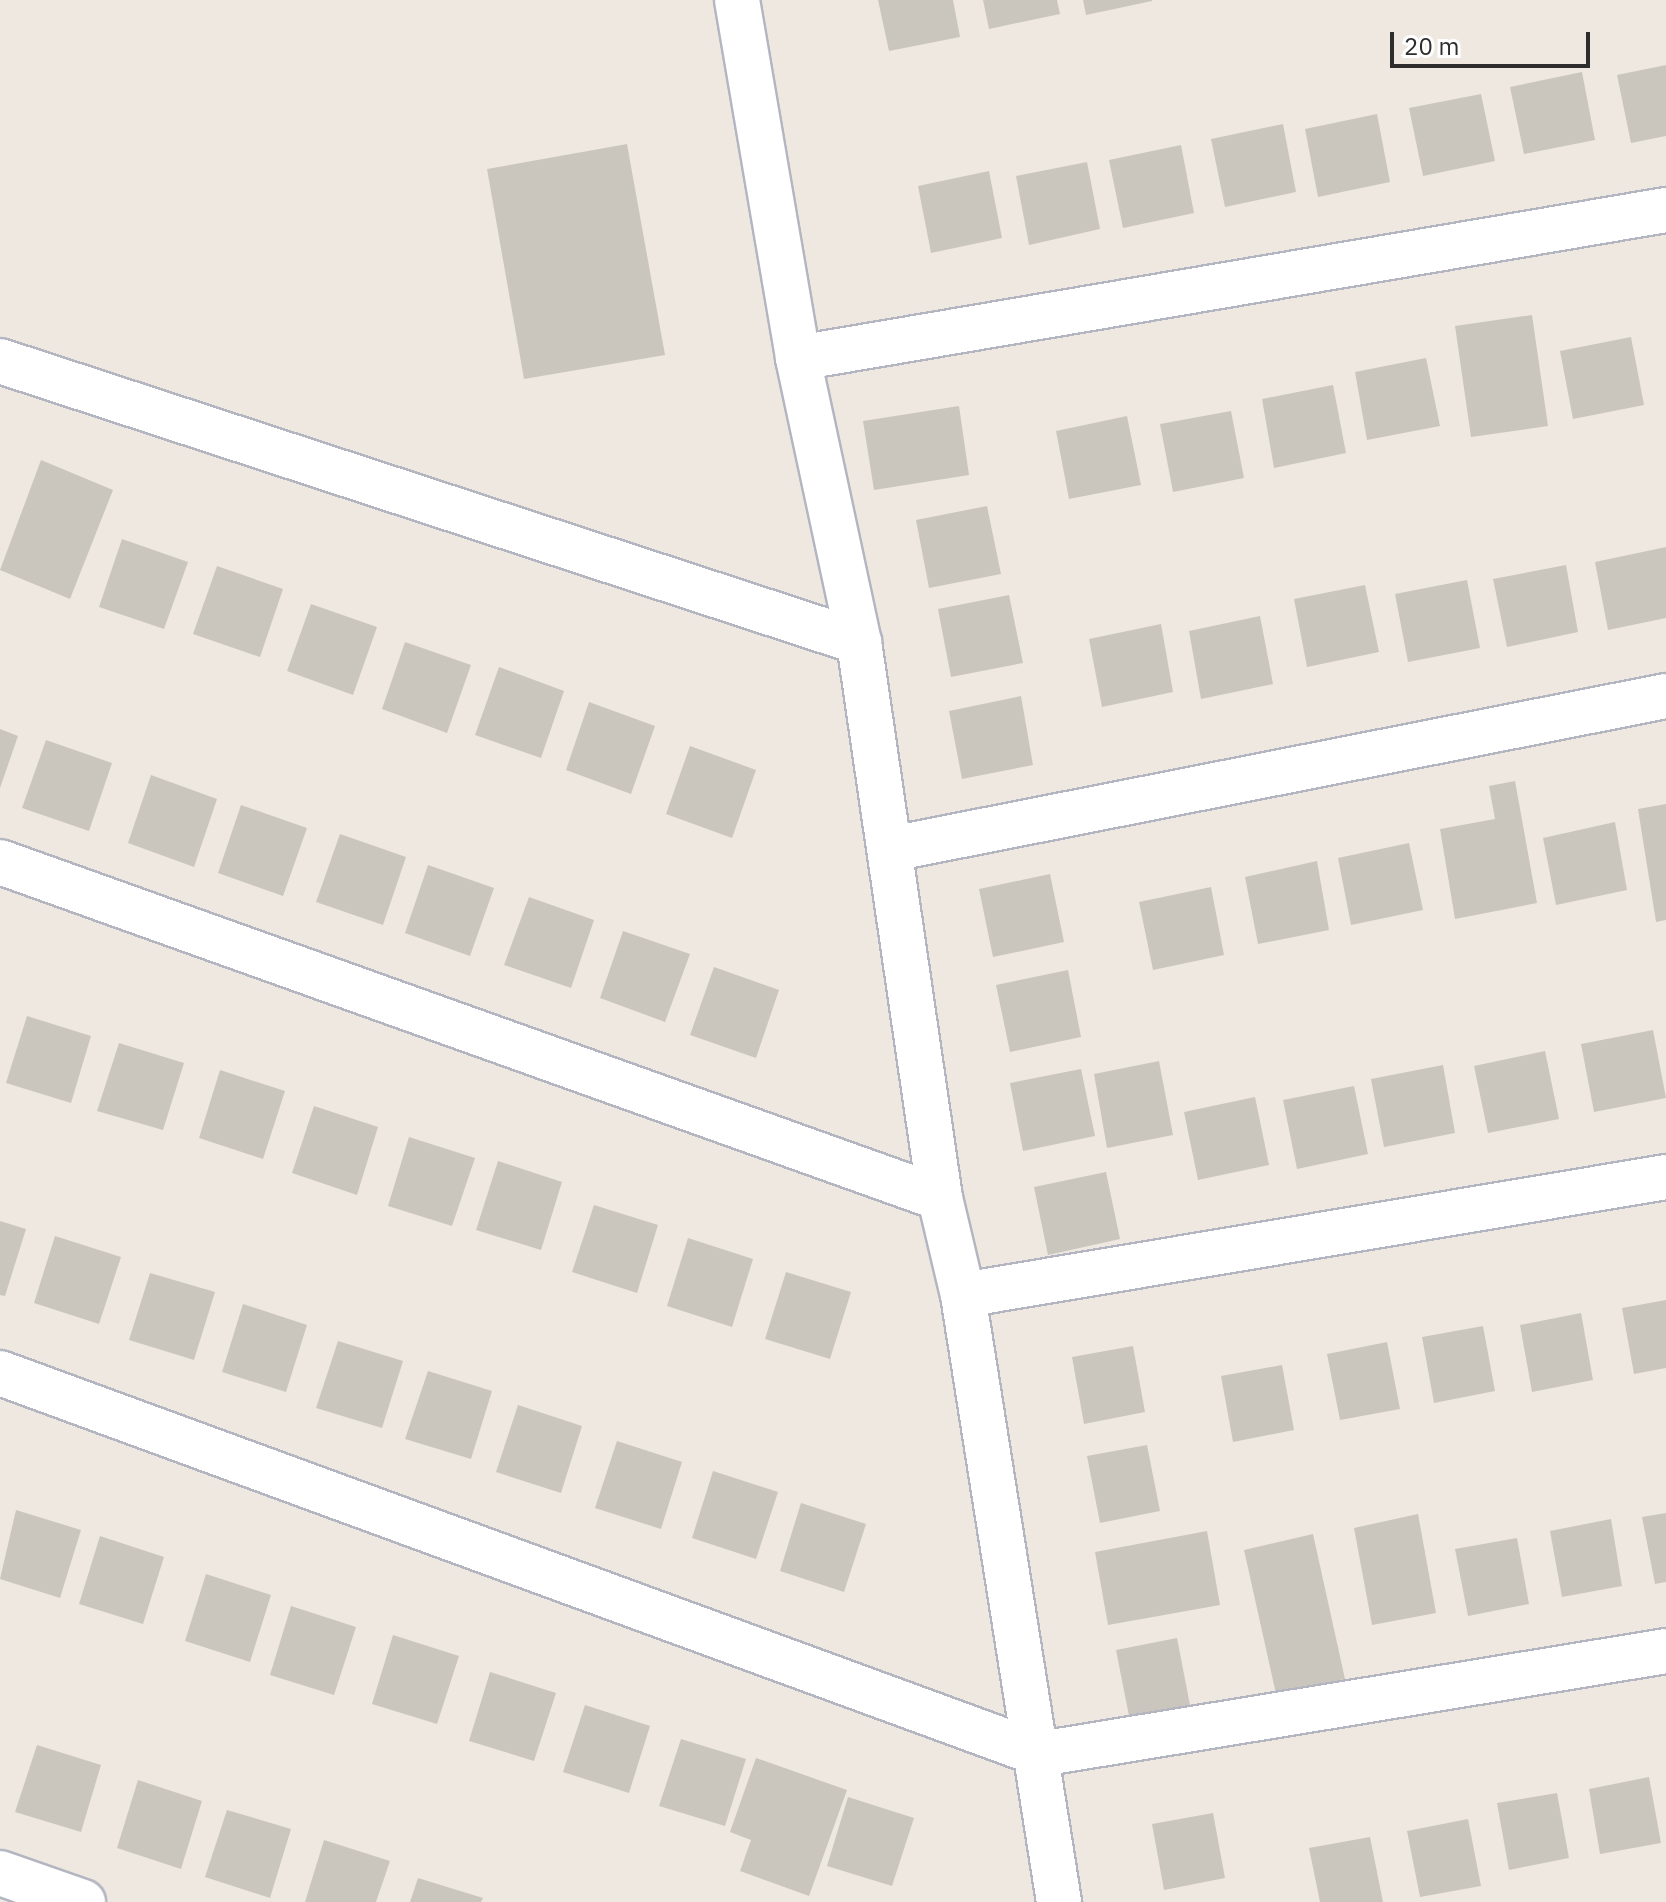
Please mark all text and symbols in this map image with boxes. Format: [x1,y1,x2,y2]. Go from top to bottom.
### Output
scale bar [1394,16,1594,66]
text: 20 m [1404,30,1459,62]

